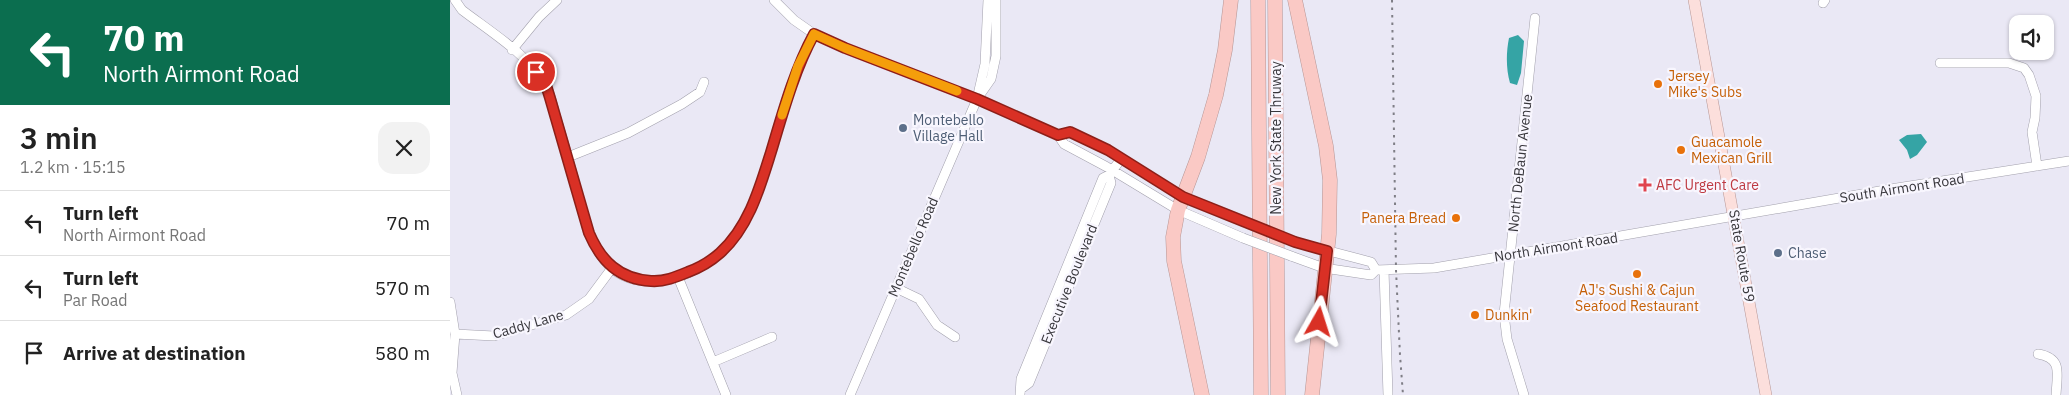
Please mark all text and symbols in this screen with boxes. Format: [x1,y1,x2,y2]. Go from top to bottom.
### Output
text: 70 m [103,15,185,61]
map controls [2009,15,2054,60]
button: sound [2009,15,2054,60]
icon: left [20,20,85,85]
pin [515,51,557,93]
icon: arrive [522,58,550,86]
text: North Airmont Road [103,59,300,88]
street label: New York State Thruway [1267,61,1285,215]
place label: Jersey Mike's Subs [1668,67,1742,101]
marker: Jersey Mike's Subs [1652,78,1664,90]
street label: North DeBaun Avenue [1504,93,1536,233]
place label: Montebello Village Hall [913,111,984,145]
text: 3 min [20,118,98,157]
button: close [378,122,430,174]
marker: Montebello Village Hall [897,122,909,134]
place label: Guacamole Mexican Grill [1691,133,1772,167]
marker: Guacamole Mexican Grill [1675,144,1687,156]
text: 1.2 km · 15:15 [20,157,126,177]
street label: South Airmont Road [1838,169,1966,207]
place label: AFC Urgent Care [1656,176,1759,194]
marker: AFC Urgent Care [1638,178,1652,192]
street label: Montebello Road [884,195,942,299]
text: Turn left [63,201,139,225]
street label: State Route 59 [1725,208,1759,304]
icon: left [20,209,48,237]
place label: Panera Bread [1361,209,1446,227]
text: 70 m [386,211,430,235]
marker: Panera Bread [1450,212,1462,224]
street label: Executive Boulevard [1037,221,1101,347]
text: North Airmont Road [63,225,206,245]
street label: North Airmont Road [1493,228,1619,266]
place label: Chase [1788,244,1827,262]
marker: Chase [1772,247,1784,259]
text: Turn left [63,266,139,290]
marker: AJ's Sushi & Cajun Seafood Restaurant [1631,268,1643,280]
icon: left [20,274,48,302]
text: 570 m [375,276,430,300]
place label: AJ's Sushi & Cajun Seafood Restaurant [1575,281,1699,315]
text: Par Road [63,290,128,310]
position arrow [1292,295,1344,347]
street label: Caddy Lane [491,305,566,343]
place label: Dunkin' [1485,306,1532,324]
marker: Dunkin' [1469,309,1481,321]
icon: arrive [20,339,48,367]
text: Arrive at destination [63,341,246,365]
text: 580 m [375,341,430,365]

